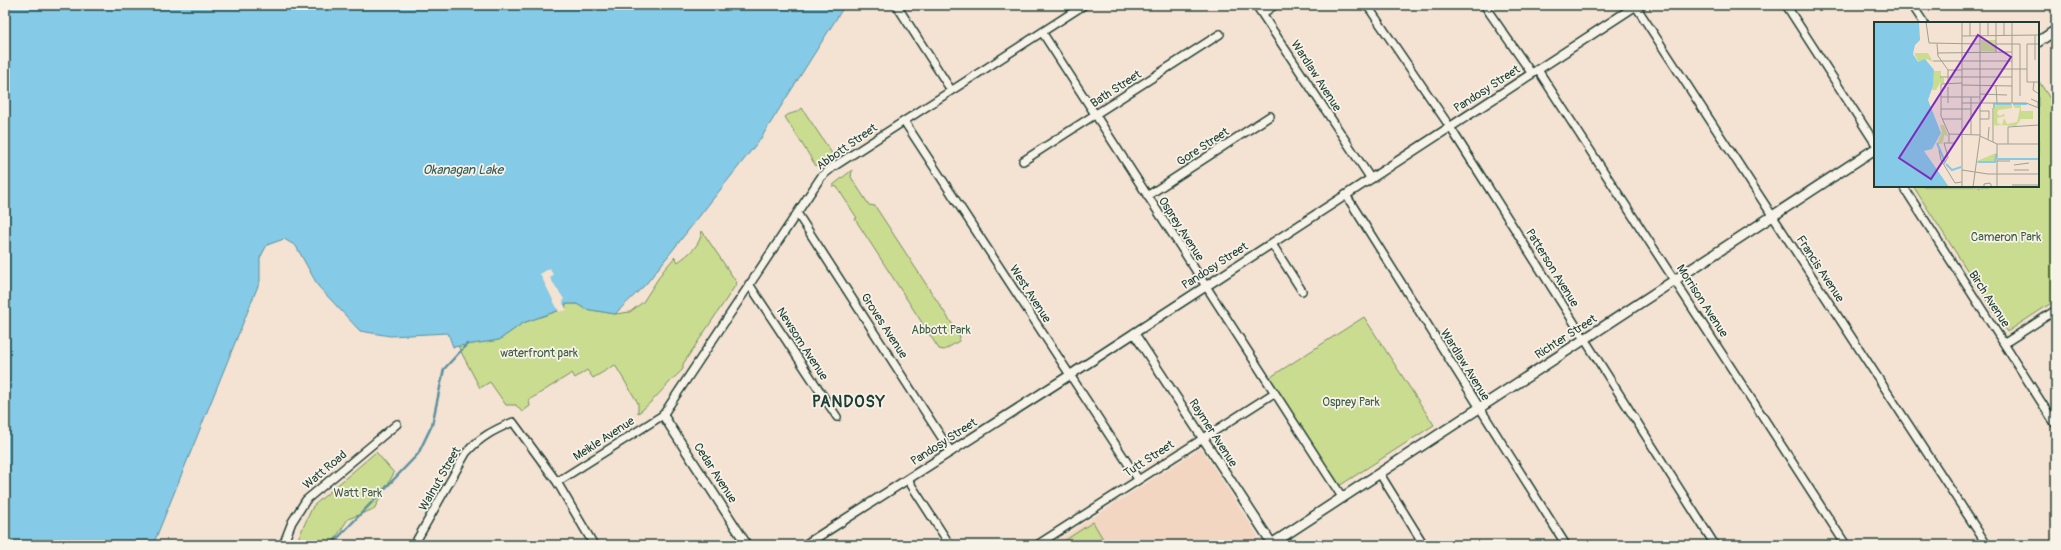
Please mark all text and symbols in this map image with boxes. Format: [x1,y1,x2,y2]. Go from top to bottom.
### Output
inset map [1874,22,2039,187]
street label: Wardlaw Avenue [1287,38,1345,114]
street label: Pandosy Street [1451,62,1523,116]
street label: Bath Street [1088,67,1144,111]
street label: Abbott Street [814,120,880,173]
street label: Gore Street [1174,124,1232,169]
water label: Okanagan Lake [423,162,505,178]
street label: Osprey Avenue [1155,194,1207,264]
street label: Patterson Avenue [1522,226,1582,310]
park label: Cameron Park [1971,230,2041,245]
street label: Francis Avenue [1793,233,1847,305]
street label: Pandosy Street [1179,239,1251,293]
street label: West Avenue [1006,262,1054,326]
street label: Morrison Avenue [1673,262,1731,340]
street label: Birch Avenue [1965,268,2013,330]
street label: Groves Avenue [857,291,911,361]
street label: Newsom Avenue [773,305,831,383]
street label: Richter Street [1532,311,1600,363]
park label: Abbott Park [911,323,971,338]
street label: Wardlaw Avenue [1437,326,1493,404]
park label: waterfront park [500,346,578,361]
district label: PANDOSY [812,392,886,412]
park label: Osprey Park [1322,395,1380,410]
street label: Raymer Avenue [1185,396,1241,470]
street label: Meikle Avenue [571,414,637,464]
street label: Pandosy Street [908,415,980,469]
street label: Tutt Street [1121,437,1177,481]
street label: Cedar Avenue [690,440,740,506]
street label: Walnut Street [416,444,464,514]
street label: Watt Road [300,447,350,493]
park label: Watt Park [334,486,382,501]

